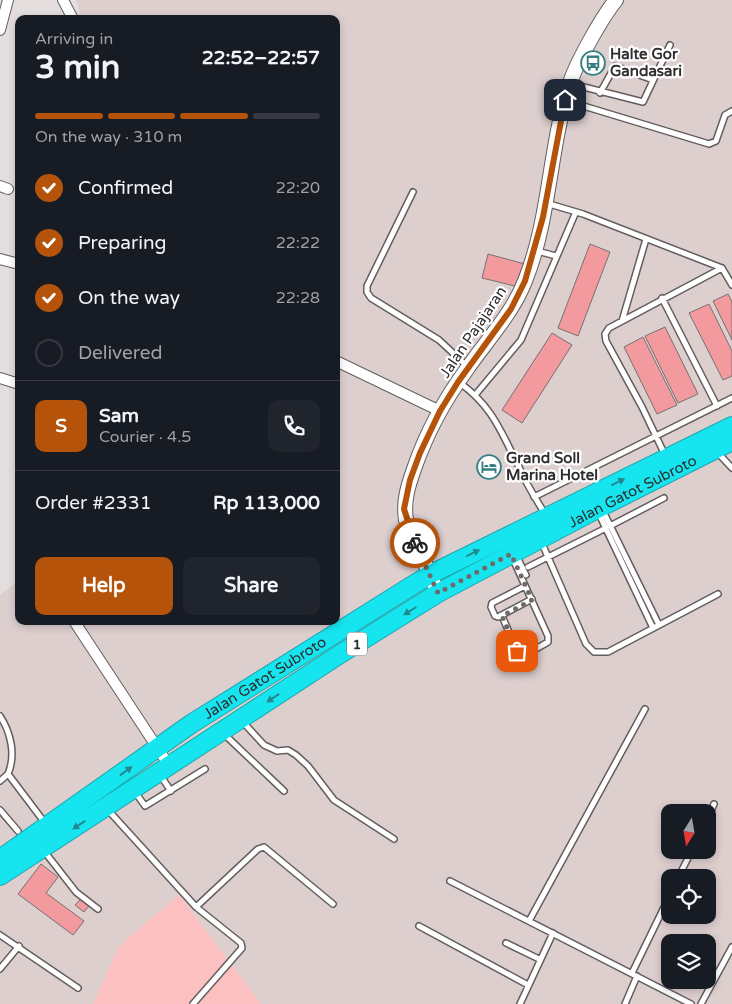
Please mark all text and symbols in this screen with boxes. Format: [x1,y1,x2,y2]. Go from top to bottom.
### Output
text: Arriving in [35,29,113,49]
place label: Halte Gor Gandasari [610,45,682,80]
text: 22:52–22:57 [202,47,320,69]
text: 3 min [35,49,120,87]
bus stop icon: Halte Gor Gandasari [580,50,606,76]
pin [544,79,586,121]
icon: home [551,86,579,114]
text: On the way · 310 m [35,127,182,147]
icon: check [35,174,63,202]
text: Confirmed [78,177,173,199]
text: 22:20 [276,178,320,198]
icon: check [35,229,63,257]
text: Preparing [78,232,167,254]
text: 22:22 [276,233,320,253]
street label: Jalan Pajajaran [436,283,510,381]
icon: check [35,284,63,312]
text: On the way [78,287,180,309]
text: 22:28 [276,288,320,308]
text: Delivered [78,342,163,364]
button: phone [268,400,320,452]
text: Sam [99,405,139,427]
text: S [55,415,67,437]
text: Courier · 4.5 [99,427,191,447]
place label: Grand Soll Marina Hotel [506,449,598,484]
street label: Jalan Gatot Subroto [565,451,700,532]
hotel icon: Grand Soll Marina Hotel [476,454,502,480]
one-way arrow [611,478,626,486]
text: Order #2331 [35,492,152,514]
text: Rp 113,000 [213,492,320,514]
courier [390,518,440,568]
icon: bike [401,529,429,557]
one-way arrow [465,549,480,557]
button: Help [35,557,173,615]
button: Share [183,557,320,615]
one-way arrow [404,606,417,615]
pin [496,630,538,672]
street label: Jalan Gatot Subroto [200,633,330,723]
road number: 1 [347,633,367,656]
icon: bag [503,637,531,665]
one-way arrow [267,693,280,703]
one-way arrow [119,766,133,776]
north arrow [661,804,716,859]
map controls [661,804,716,989]
one-way arrow [72,820,85,830]
button: locate [661,869,716,924]
button: layers [661,934,716,989]

